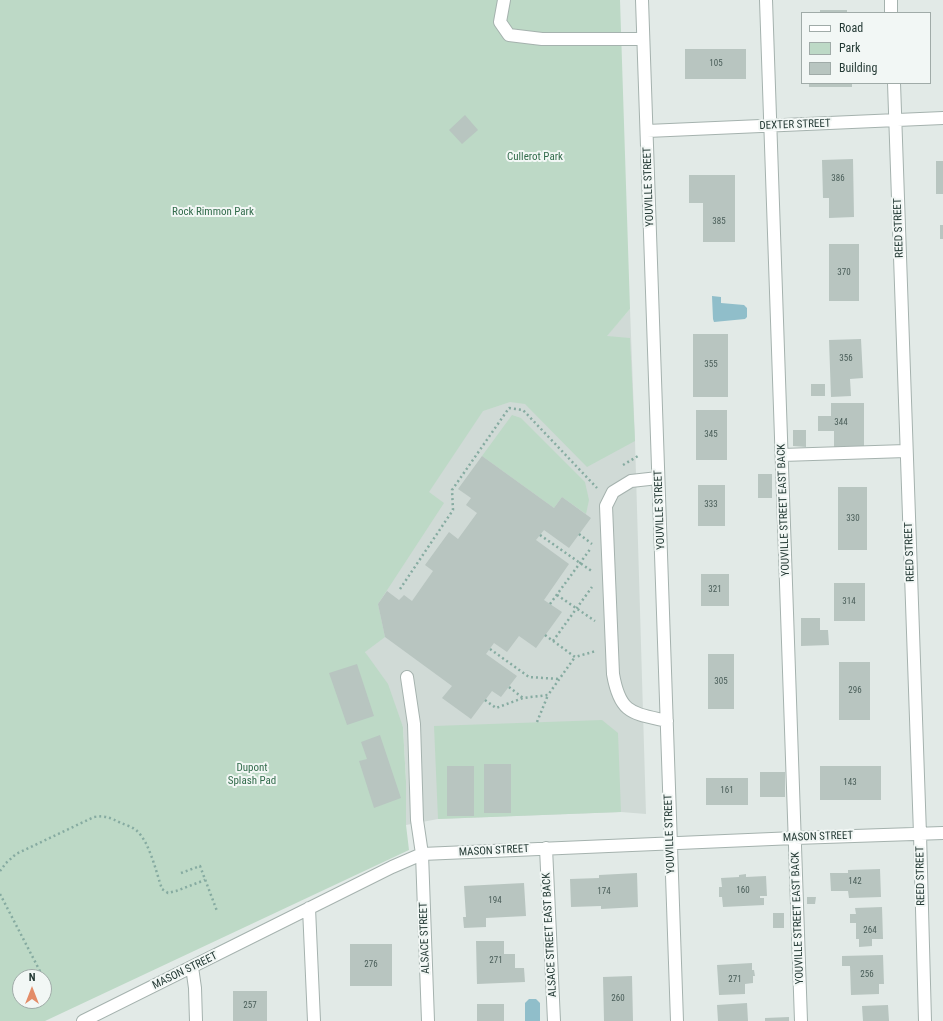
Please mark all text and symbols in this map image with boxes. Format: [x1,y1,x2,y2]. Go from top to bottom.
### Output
legend [801,12,931,84]
text: Road [839,21,863,35]
text: Park [839,41,860,55]
house number: 105 [709,59,723,69]
text: Building [839,61,877,75]
street label: DEXTER STREET [759,117,831,133]
street label: YOUVILLE STREET [641,147,657,227]
park label: Cullerot Park [507,150,563,164]
house number: 386 [831,174,845,184]
street label: REED STREET [891,198,907,258]
park label: Rock Rimmon Park [172,205,254,219]
house number: 385 [712,217,726,227]
house number: 370 [837,268,851,278]
house number: 356 [839,354,853,364]
house number: 355 [704,360,718,370]
house number: 344 [834,418,848,428]
house number: 345 [704,430,718,440]
street label: YOUVILLE STREET EAST BACK [775,443,793,577]
street label: YOUVILLE STREET [652,470,668,550]
house number: 333 [704,500,718,510]
house number: 330 [846,514,860,524]
street label: REED STREET [902,522,918,582]
house number: 321 [708,585,722,595]
house number: 314 [842,597,856,607]
house number: 305 [714,677,728,687]
house number: 296 [848,686,862,696]
park label: Dupont Splash Pad [228,761,276,787]
house number: 143 [843,778,857,788]
house number: 161 [720,786,734,796]
street label: YOUVILLE STREET [662,794,678,874]
street label: MASON STREET [783,829,853,845]
street label: MASON STREET [458,843,530,859]
street label: REED STREET [914,846,928,906]
street label: YOUVILLE STREET EAST BACK [789,851,807,985]
street label: ALSACE STREET EAST BACK [540,872,560,998]
house number: 142 [848,877,862,887]
house number: 160 [736,886,750,896]
house number: 174 [597,887,611,897]
house number: 194 [488,896,502,906]
street label: ALSACE STREET [417,902,433,974]
house number: 264 [863,926,877,936]
street label: MASON STREET [150,950,220,992]
house number: 271 [489,956,503,966]
house number: 276 [364,960,378,970]
north arrow [12,969,52,1009]
house number: 256 [860,970,874,980]
text: N [29,971,35,984]
house number: 271 [728,975,742,985]
house number: 260 [611,994,625,1004]
house number: 257 [243,1001,257,1011]

